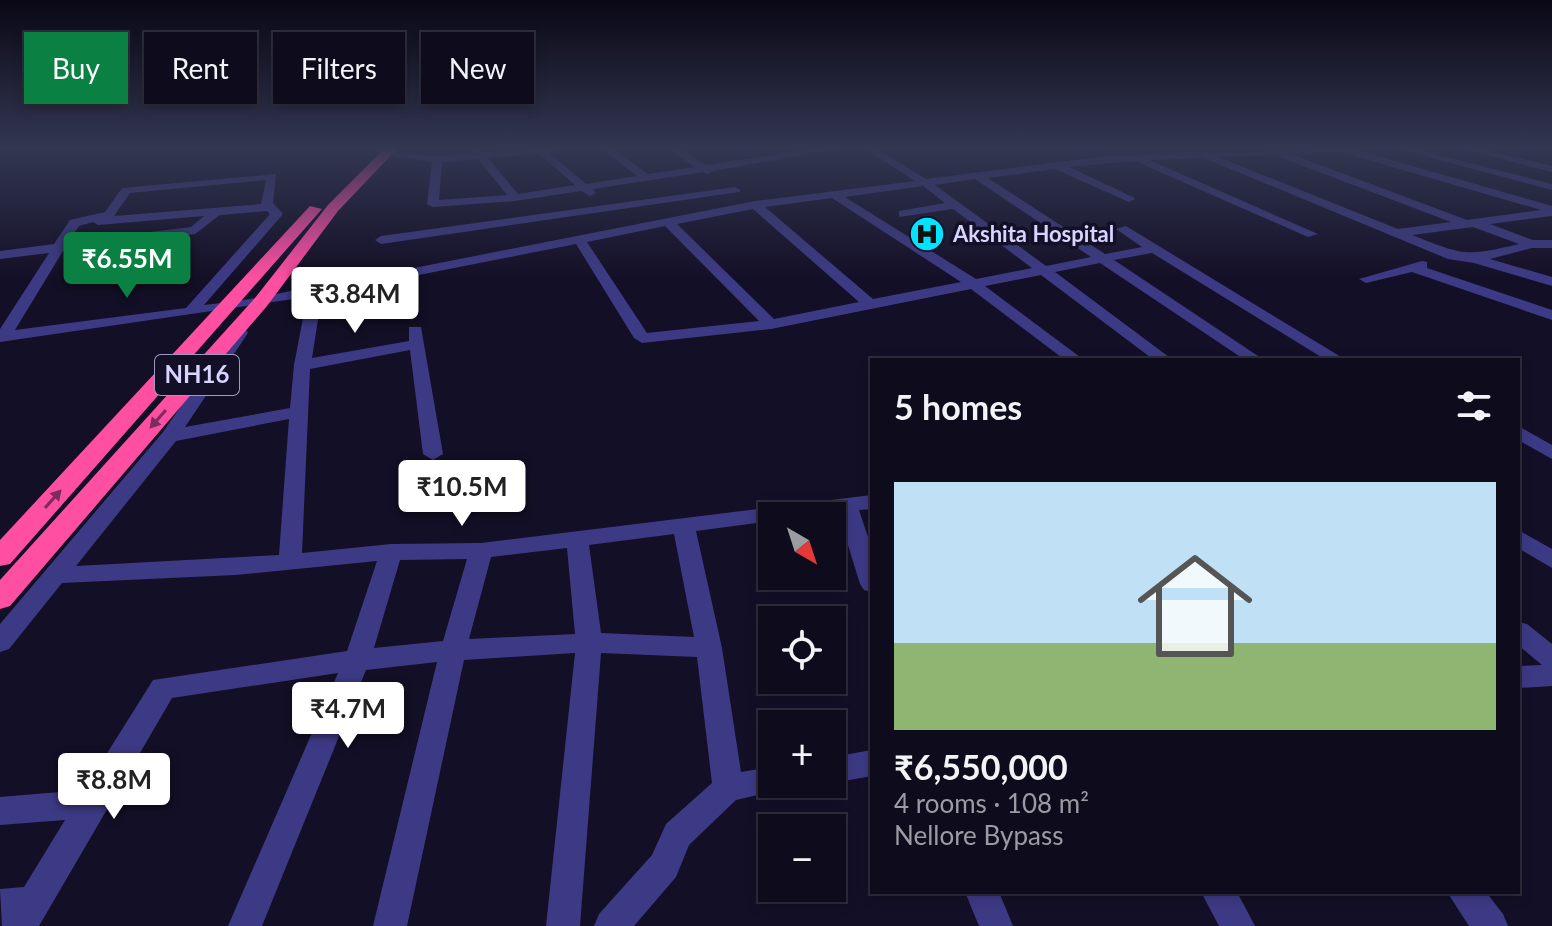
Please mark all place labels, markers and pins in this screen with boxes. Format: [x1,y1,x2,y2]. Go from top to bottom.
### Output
hospital icon: Akshita Hospital [908,215,946,253]
place label: Akshita Hospital [952,220,1114,247]
pin: ₹6.55M [62,232,192,300]
pin: ₹3.84M [290,267,420,335]
pin: ₹10.5M [397,460,527,528]
pin: ₹4.7M [292,682,404,750]
pin: ₹8.8M [58,753,170,821]

